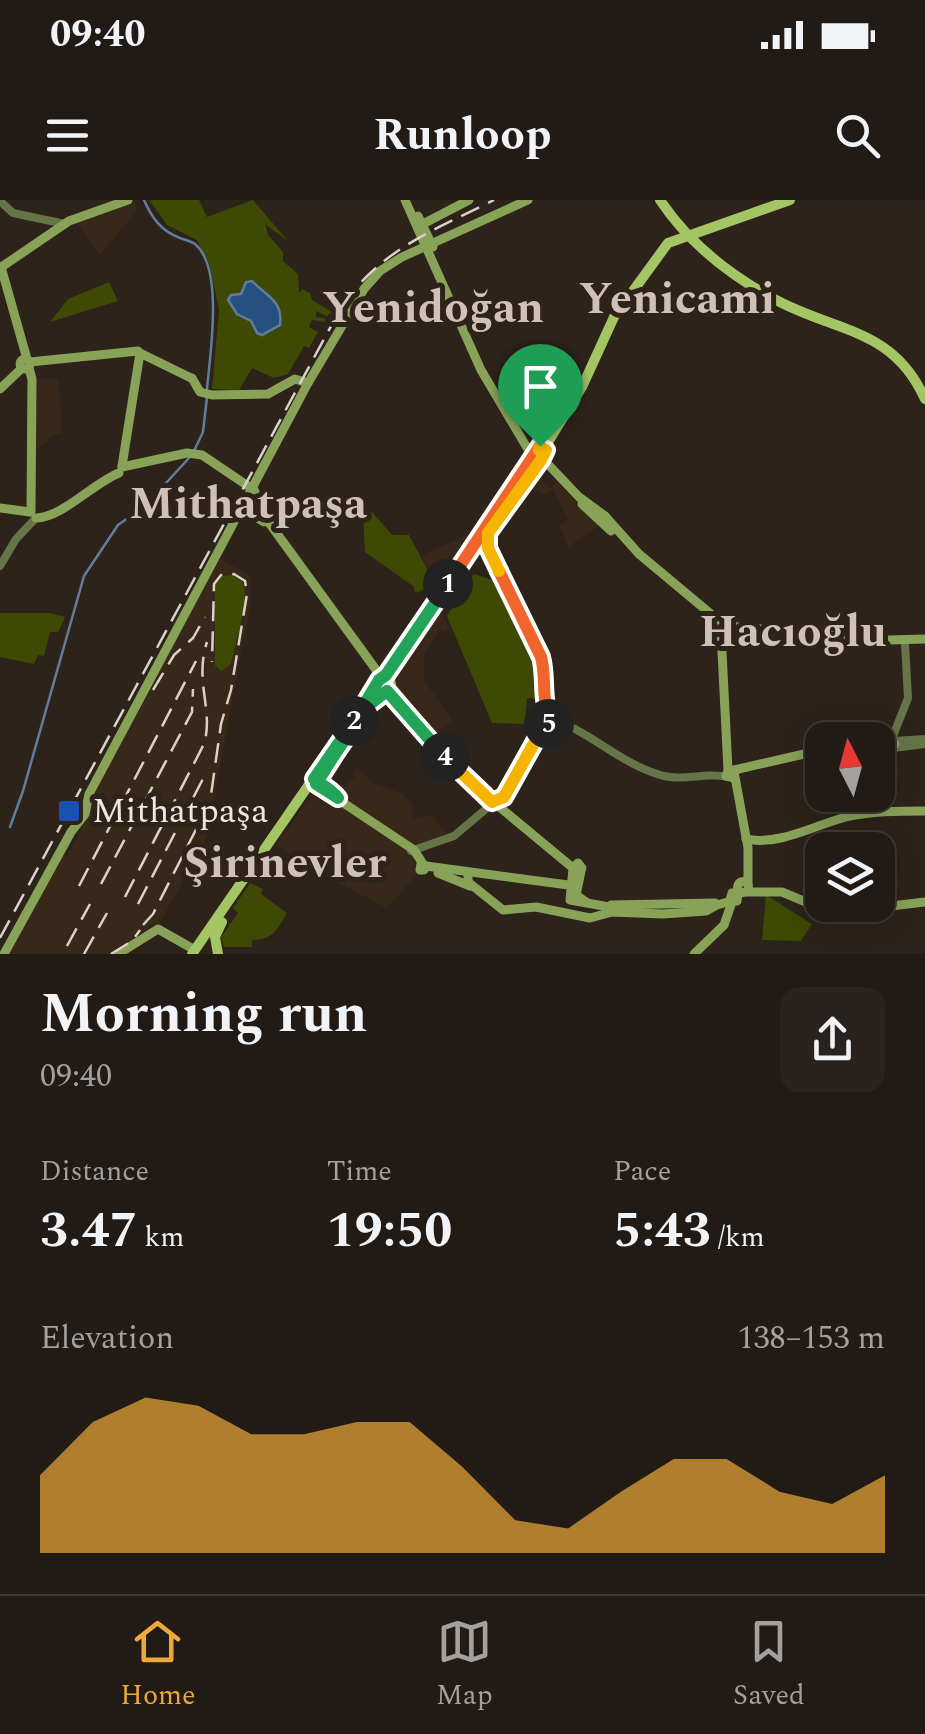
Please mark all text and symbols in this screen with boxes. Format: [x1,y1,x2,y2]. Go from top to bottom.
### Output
text: 09:40 [50,6,145,64]
text: Runloop [374,101,551,170]
icon: menu [40,108,95,163]
icon: search [830,108,885,163]
district label: Yenicami [579,265,775,334]
district label: Yenidoğan [322,274,544,343]
pin [498,344,583,447]
icon: arrive [513,359,568,414]
district label: Mithatpaşa [129,470,367,539]
pin: 1 [423,559,473,609]
text: 1 [440,562,456,605]
district label: Hacıoğlu [699,598,887,667]
pin: 2 [329,696,379,746]
text: 2 [346,699,362,742]
pin: 5 [524,699,574,749]
text: 5 [541,702,557,745]
north arrow [805,722,895,812]
map controls [805,722,895,922]
pin: 4 [420,732,470,782]
text: 4 [437,735,453,778]
place label: Mithatpaşa [92,785,268,838]
marker: Mithatpaşa [56,798,82,824]
district label: Şirinevler [184,829,387,898]
button: layers [805,832,895,922]
text: Morning run [40,973,368,1056]
button: share [780,987,885,1092]
text: 09:40 [40,1052,112,1101]
text: Distance [40,1150,149,1193]
text: Time [327,1150,392,1193]
text: Pace [613,1150,671,1193]
text: 3.47 [40,1193,138,1269]
text: 19:50 [327,1193,452,1269]
text: 5:43 [613,1193,711,1269]
text: km [138,1216,184,1259]
text: /km [711,1216,765,1259]
text: Elevation [40,1314,174,1363]
text: 138–153 m [737,1314,885,1363]
tab: Home [120,1614,196,1717]
tab: Map [436,1614,493,1717]
tab: Saved [733,1614,805,1717]

